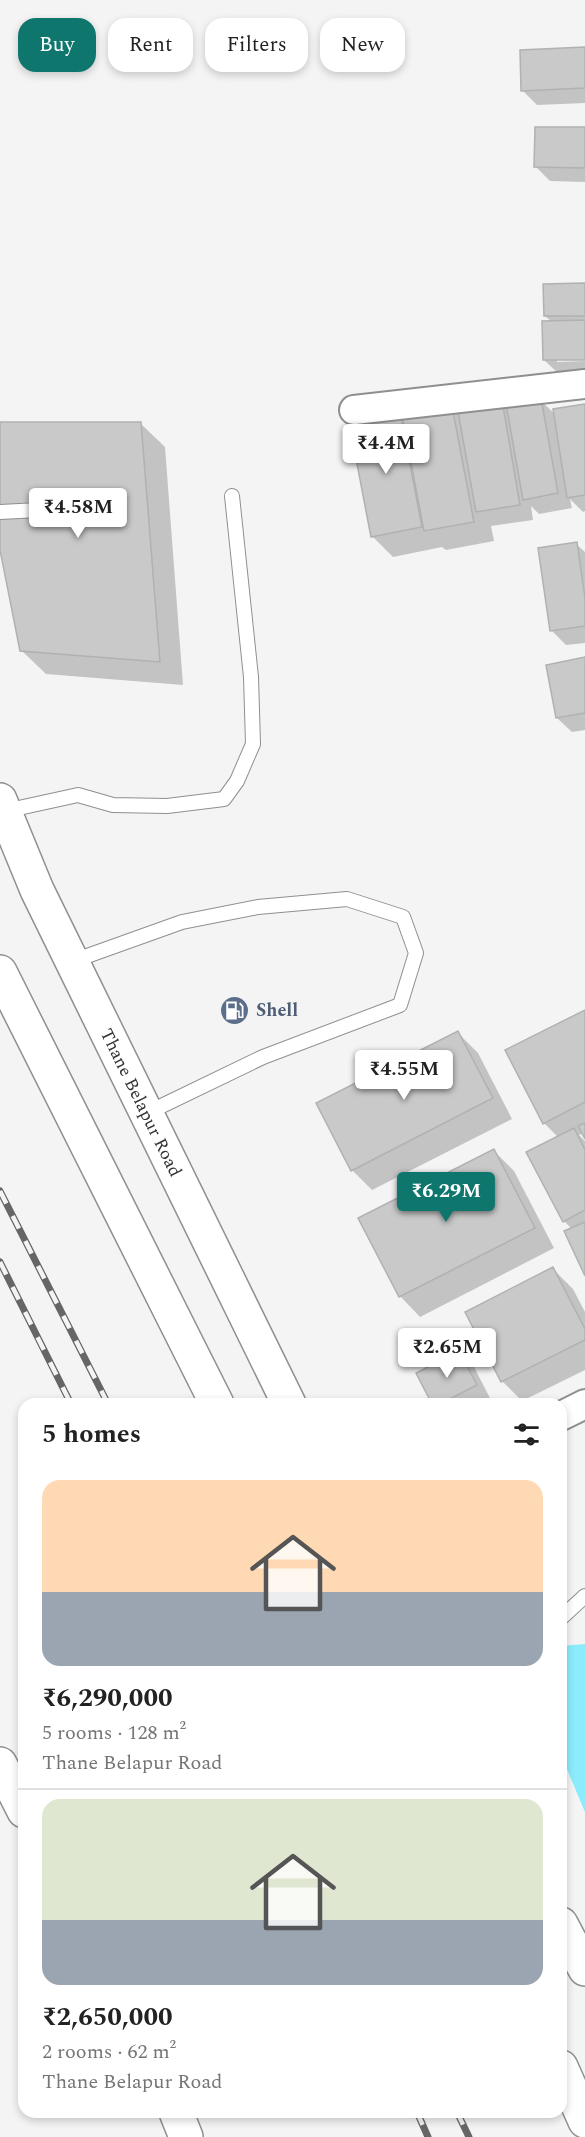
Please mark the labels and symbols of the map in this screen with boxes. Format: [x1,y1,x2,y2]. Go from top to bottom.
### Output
pin: ₹4.4M [344,424,428,475]
pin: ₹4.58M [29,488,127,539]
fuel station icon: Shell [219,994,251,1026]
place label: Shell [256,997,298,1024]
street label: Thane Belapur Road [93,1024,189,1181]
pin: ₹4.55M [355,1050,453,1101]
pin: ₹6.29M [397,1172,495,1223]
pin: ₹2.65M [398,1328,496,1379]

